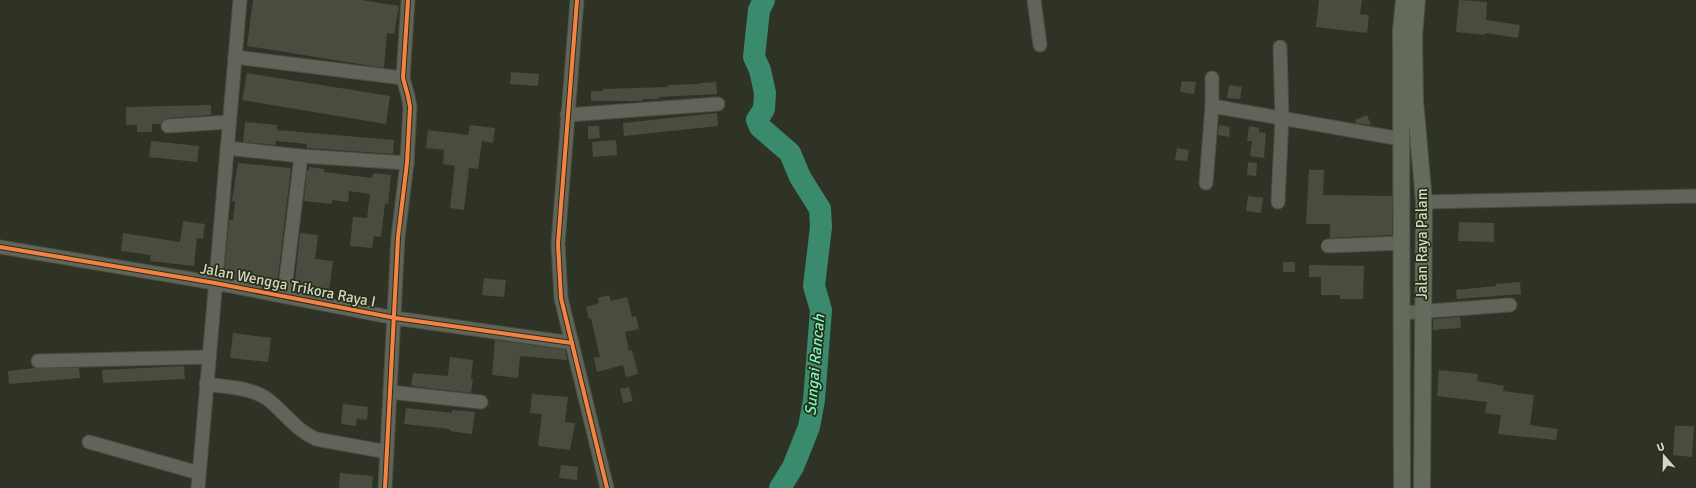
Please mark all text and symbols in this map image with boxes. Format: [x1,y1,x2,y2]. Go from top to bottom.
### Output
street label: Jalan Raya Palam [1413,188,1431,300]
street label: Jalan Wengga Trikora Raya I [199,259,377,311]
water label: Sungai Rancah [801,312,829,416]
north arrow [1644,436,1684,476]
text: U [1655,440,1666,454]

